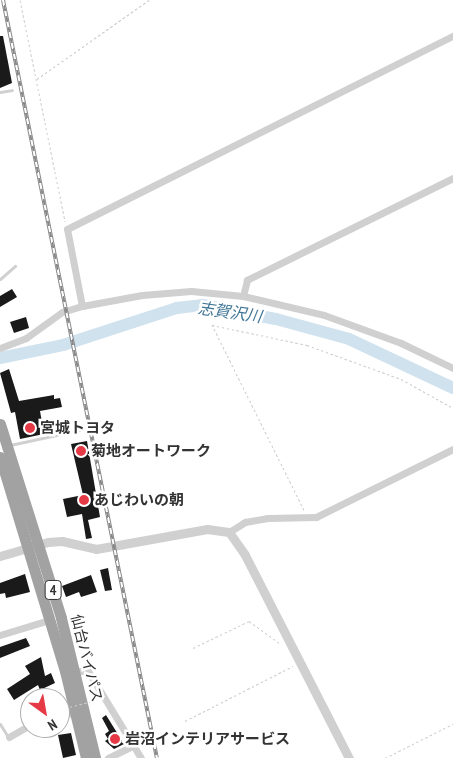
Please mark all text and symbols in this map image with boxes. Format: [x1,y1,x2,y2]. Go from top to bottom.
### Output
water label: 志賀沢川 [197,298,263,326]
place label: 宮城トヨタ [40,419,115,437]
marker: 宮城トヨタ [24,422,36,434]
place label: 菊地オートワーク [91,442,211,460]
marker: 菊地オートワーク [75,445,87,457]
place label: あじわいの朝 [94,491,184,509]
marker: あじわいの朝 [78,494,90,506]
road number: 4 [44,578,62,602]
street label: 仙台バイパス [67,612,107,704]
north arrow [20,688,70,738]
text: N [44,715,60,735]
place label: 岩沼インテリアサービス [125,730,290,748]
marker: 岩沼インテリアサービス [109,733,121,745]

